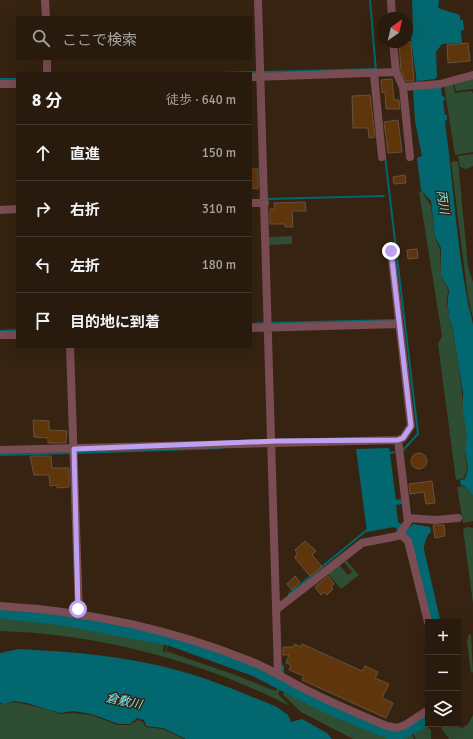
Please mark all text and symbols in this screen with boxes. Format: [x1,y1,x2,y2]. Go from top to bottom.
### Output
north arrow [377,12,413,48]
search box [16,16,252,60]
icon: search [30,27,52,49]
text: ここで検索 [62,31,137,49]
text: 8 分 [32,90,62,111]
text: 徒歩 · 640 m [166,92,236,108]
icon: ahead [32,142,54,164]
text: 直進 [70,145,100,163]
text: 150 m [202,145,236,161]
water label: 丙川 [433,189,452,217]
icon: right [32,198,54,220]
text: 右折 [70,201,100,219]
text: 310 m [202,201,236,217]
route end [382,242,400,260]
icon: left [32,254,54,276]
text: 左折 [70,257,100,275]
text: 180 m [202,257,236,273]
icon: arrive [32,310,54,332]
text: 目的地に到着 [70,313,160,331]
route start [69,600,87,618]
map controls [425,619,461,727]
button: + [425,619,461,655]
button: − [425,655,461,691]
water label: 倉敷川 [105,690,145,713]
button: layers [425,691,461,727]

